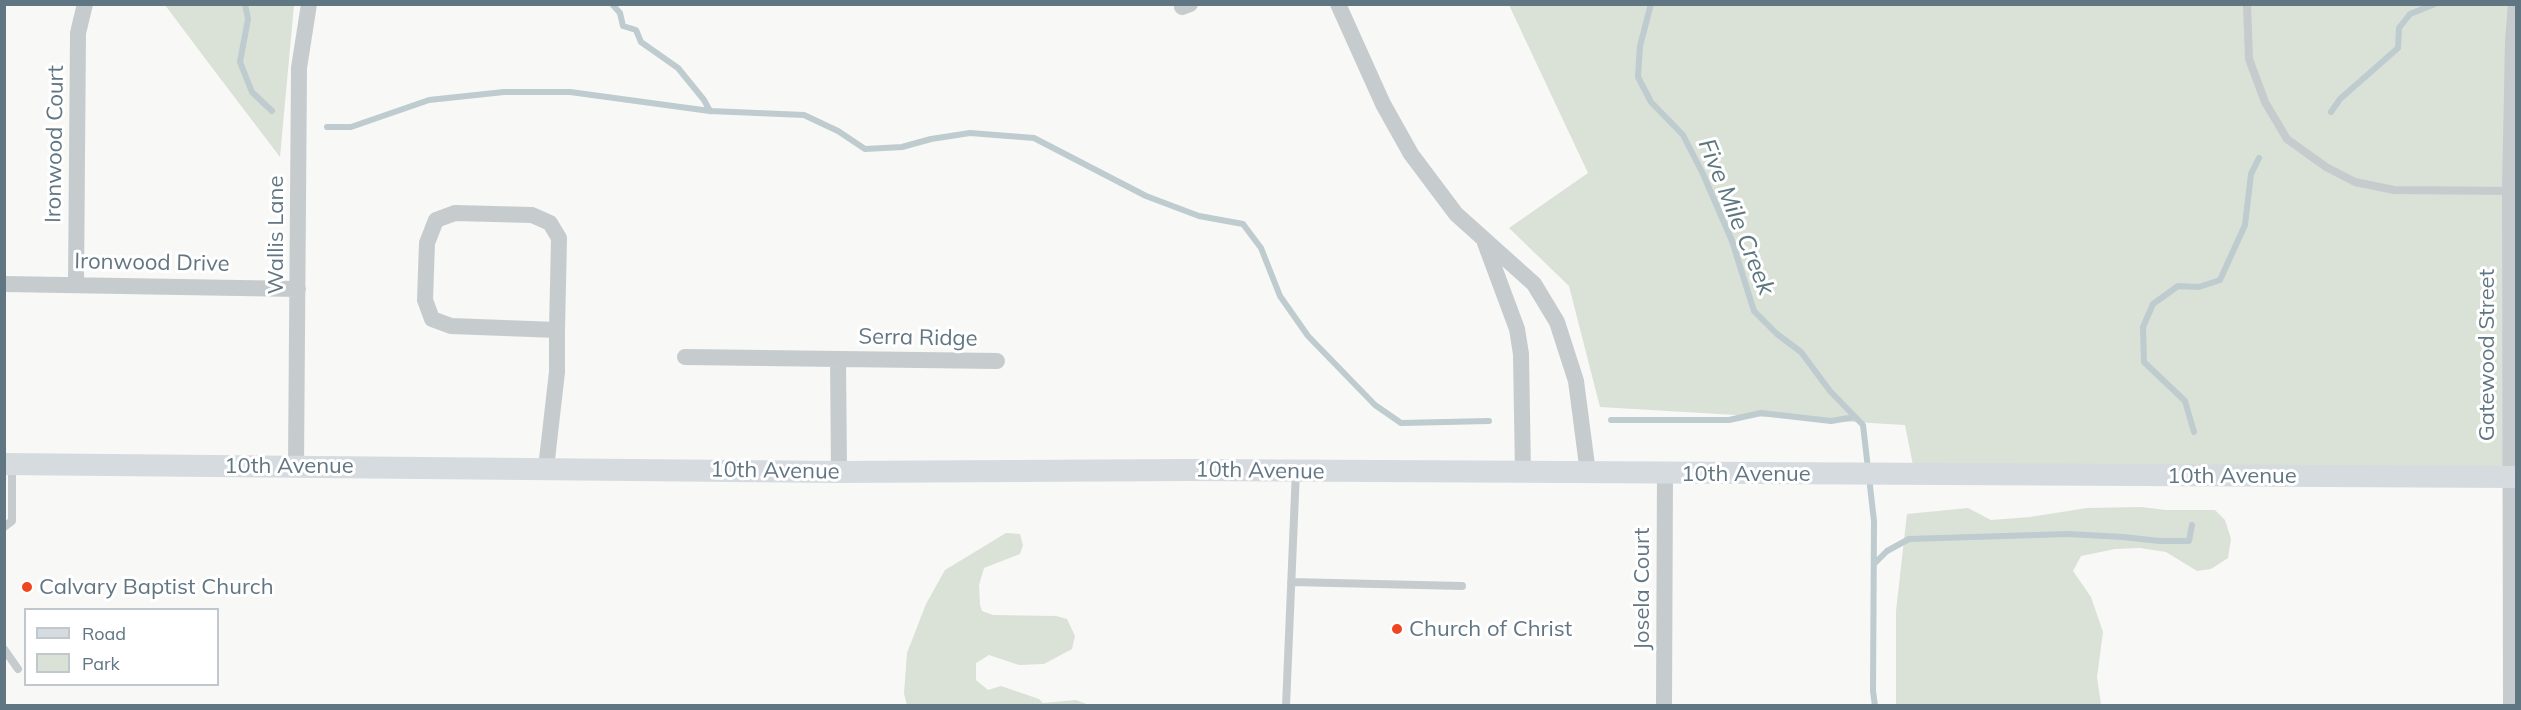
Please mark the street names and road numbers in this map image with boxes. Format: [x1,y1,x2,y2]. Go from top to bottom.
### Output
street label: Ironwood Court [40,65,70,223]
street label: Wallis Lane [263,176,289,294]
street label: Ironwood Drive [74,248,230,278]
street label: Gatewood Street [2474,269,2500,441]
street label: Serra Ridge [858,324,978,352]
street label: 10th Avenue [224,453,354,479]
street label: 10th Avenue [710,457,840,485]
street label: 10th Avenue [1195,457,1325,485]
street label: 10th Avenue [1681,461,1811,487]
street label: 10th Avenue [2167,463,2297,489]
street label: Josela Court [1629,528,1655,650]

